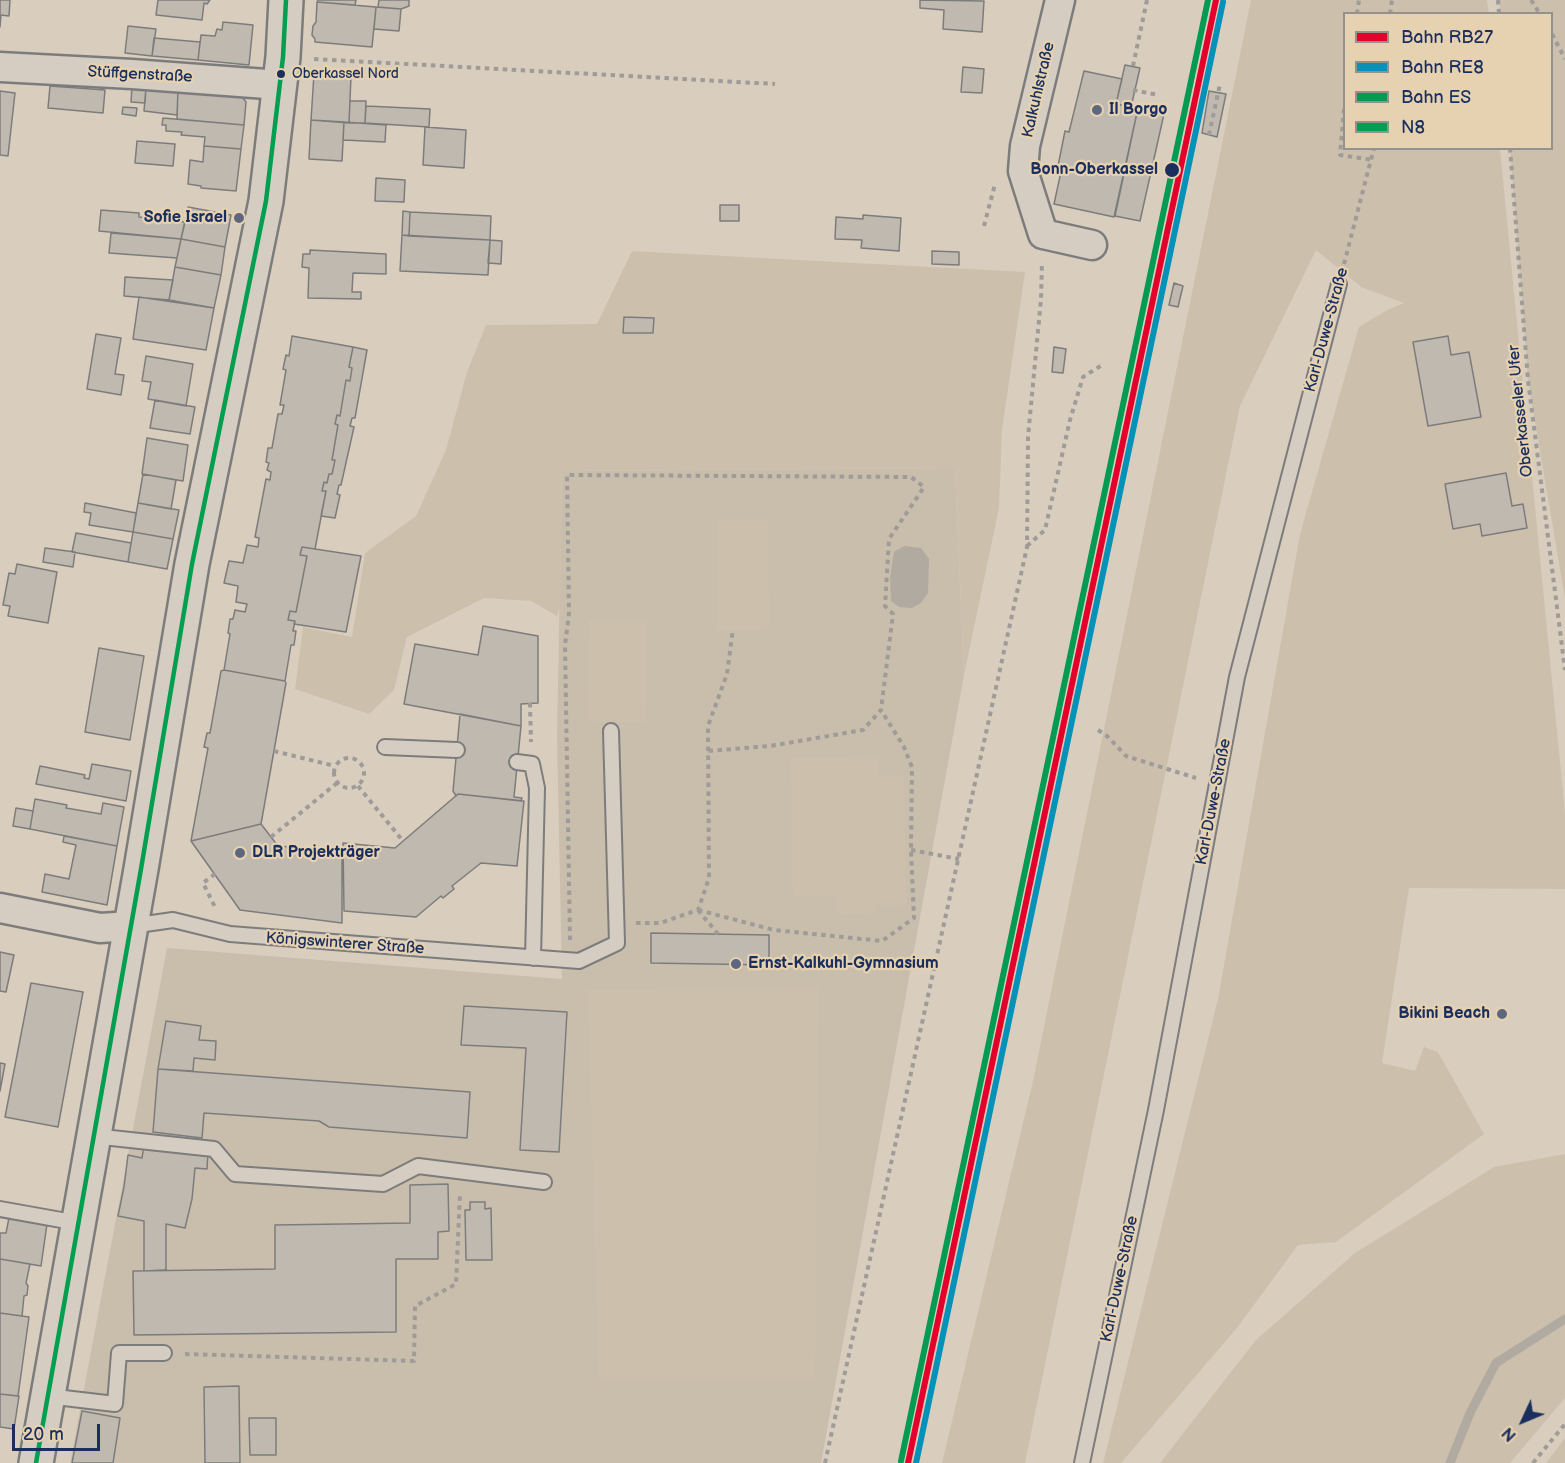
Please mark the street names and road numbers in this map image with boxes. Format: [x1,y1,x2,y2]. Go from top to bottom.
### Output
street label: Kalkuhlstraße [1019,40,1059,140]
street label: Stüffgenstraße [87,63,193,87]
street label: Karl-Duwe-Straße [1301,265,1353,395]
street label: Oberkasseler Ufer [1505,344,1537,478]
street label: Karl-Duwe-Straße [1192,737,1236,867]
street label: Königswinterer Straße [265,929,425,959]
street label: Karl-Duwe-Straße [1097,1214,1143,1344]

